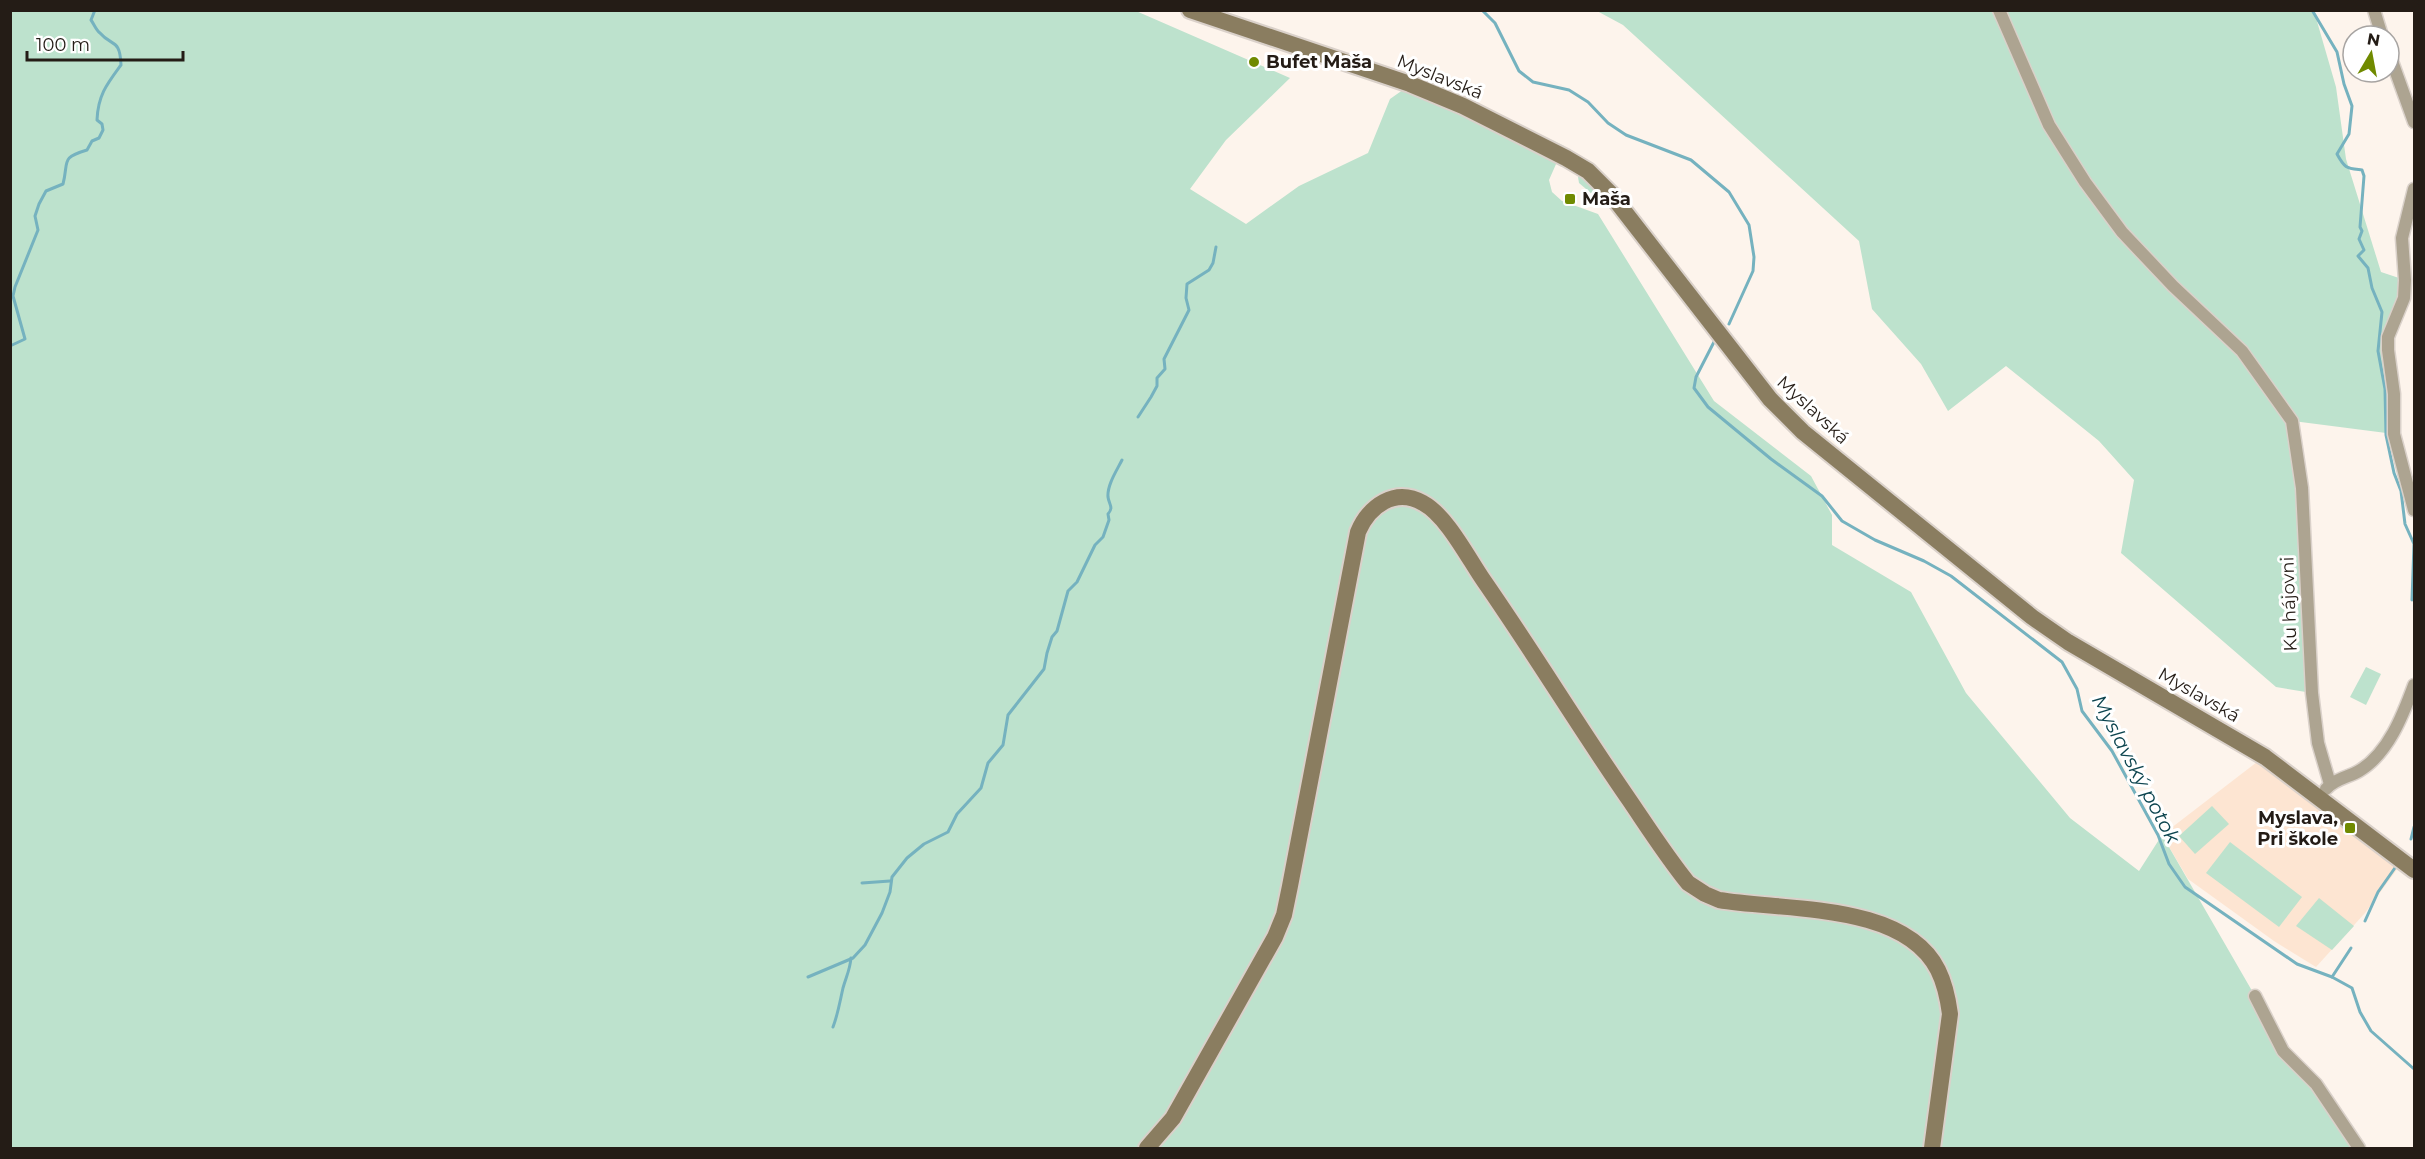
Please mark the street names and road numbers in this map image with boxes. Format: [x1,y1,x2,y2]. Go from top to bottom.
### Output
street label: Myslavská [1394,50,1486,104]
street label: Myslavská [1772,371,1854,449]
street label: Ku hájovni [2276,556,2302,652]
street label: Myslavská [2154,663,2244,727]

